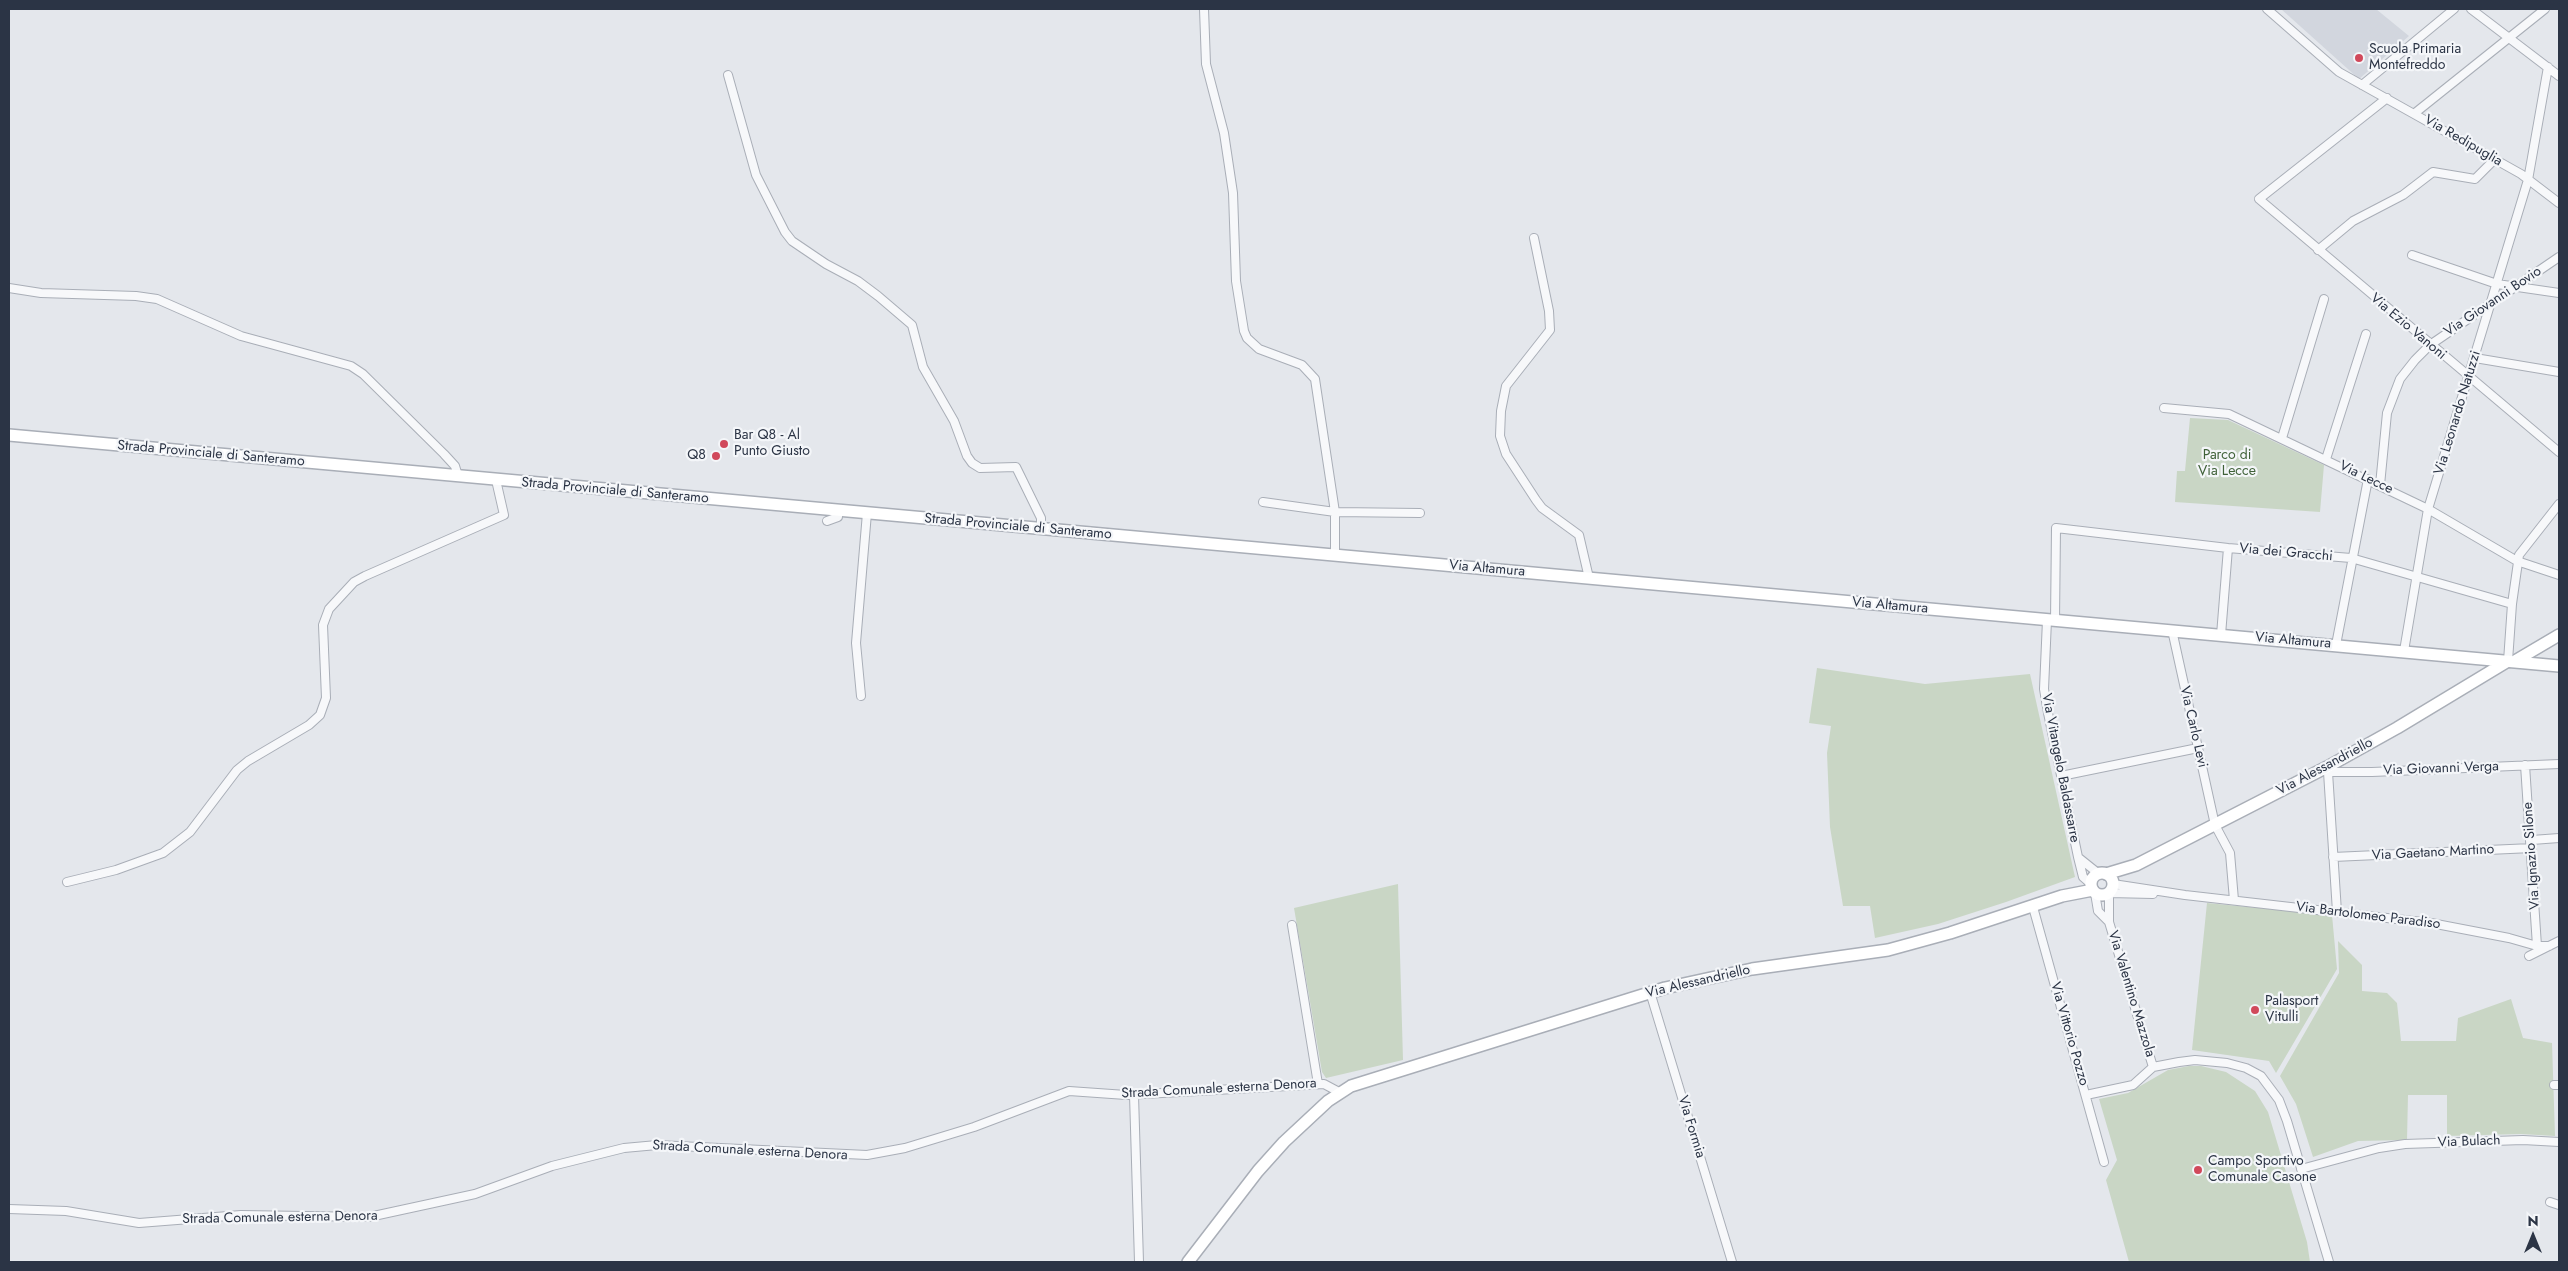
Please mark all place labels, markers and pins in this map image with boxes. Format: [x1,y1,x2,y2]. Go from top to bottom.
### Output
place label: Scuola Primaria Montefreddo [2369,42,2461,74]
marker: Scuola Primaria Montefreddo [2353,52,2365,64]
place label: Bar Q8 - Al Punto Giusto [734,428,810,461]
marker: Bar Q8 - Al Punto Giusto [718,438,730,450]
place label: Q8 [687,448,706,464]
marker: Q8 [710,450,722,462]
place label: Palasport Vitulli [2265,994,2318,1026]
marker: Palasport Vitulli [2249,1004,2261,1016]
place label: Campo Sportivo Comunale Casone [2208,1154,2316,1186]
marker: Campo Sportivo Comunale Casone [2192,1164,2204,1176]

